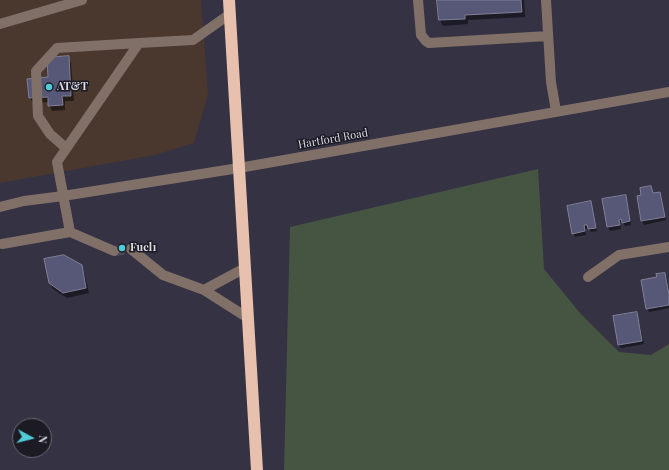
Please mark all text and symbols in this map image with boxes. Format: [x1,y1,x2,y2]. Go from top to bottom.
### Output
place label: AT&T [57,80,88,94]
marker: AT&T [44,82,54,92]
street label: Hartford Road [297,126,369,152]
place label: Fuel1 [130,241,156,255]
marker: Fuel1 [117,243,127,253]
north arrow [12,418,52,458]
text: N [35,435,51,444]

